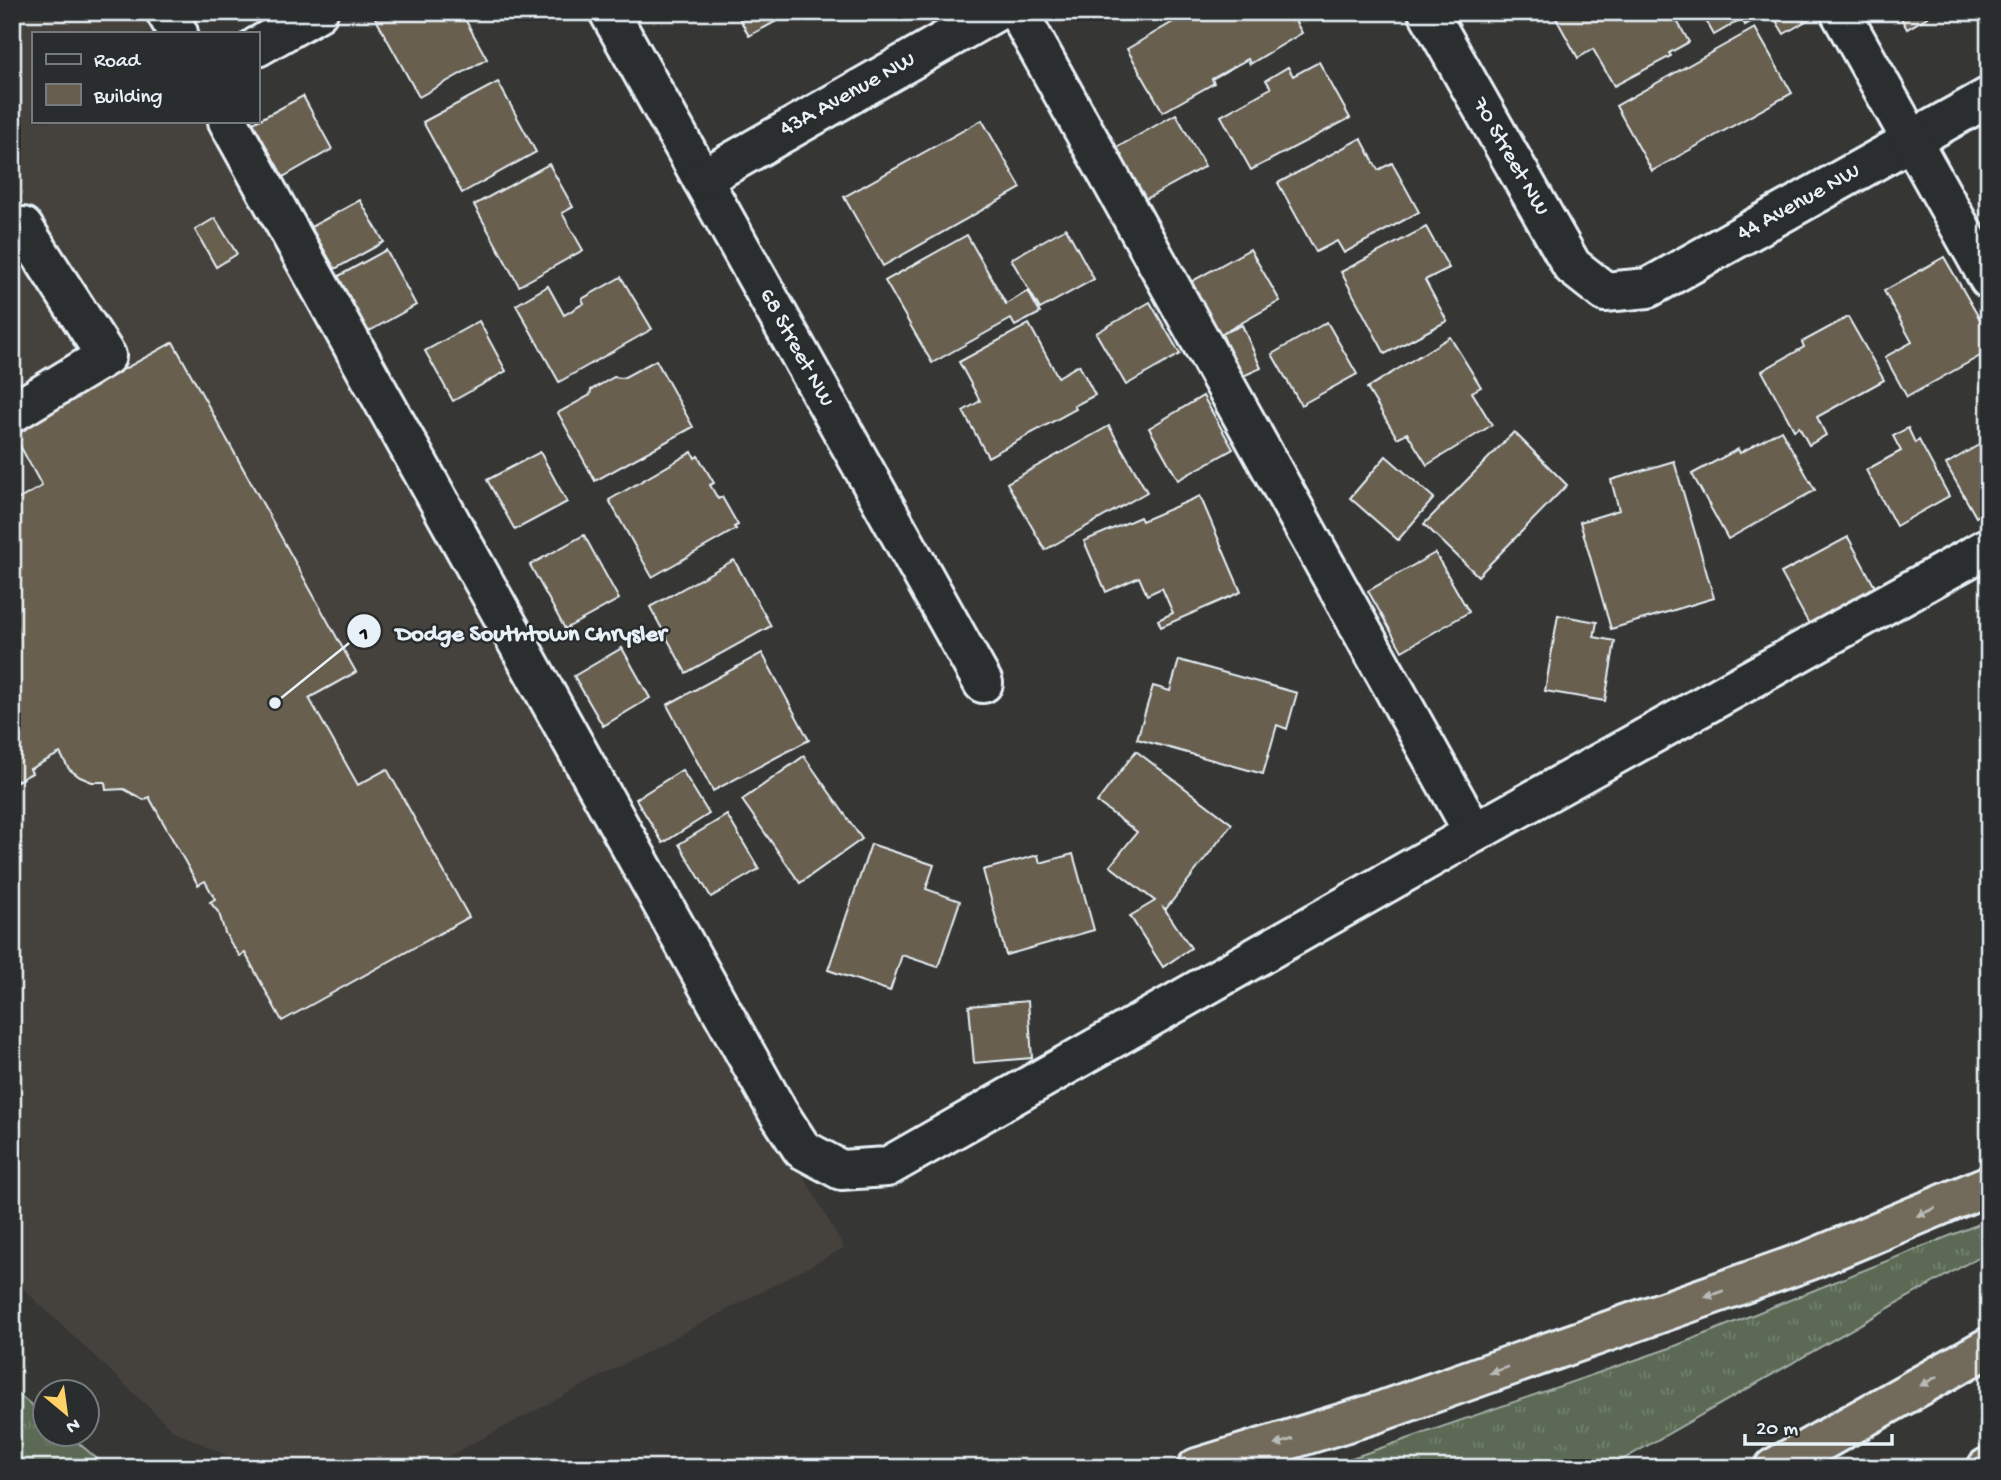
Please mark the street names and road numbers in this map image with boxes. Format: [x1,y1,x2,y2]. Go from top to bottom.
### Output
street label: 43A Avenue NW [775,47,921,143]
street label: 70 Street NW [1465,92,1555,221]
street label: 44 Avenue NW [1733,158,1865,248]
street label: 68 Street NW [752,284,840,412]

